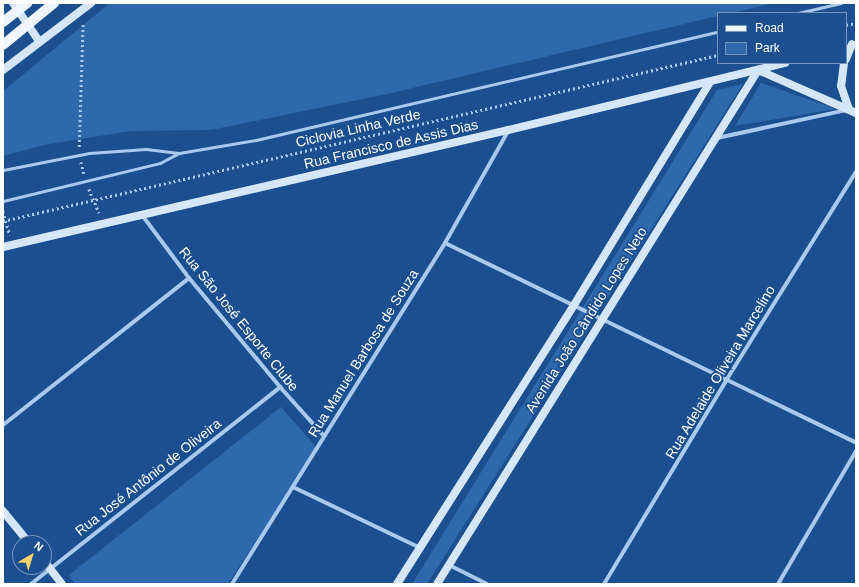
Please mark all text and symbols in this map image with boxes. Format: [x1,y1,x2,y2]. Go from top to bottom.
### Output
legend [717,12,847,64]
text: Road [755,21,784,35]
text: Park [755,41,780,55]
street label: Ciclovia Linha Verde [294,105,422,151]
street label: Rua Francisco de Assis Dias [302,116,480,172]
street label: Avenida João Cândido Lopes Neto [522,224,650,416]
street label: Rua São José Esporte Clube [176,244,302,394]
street label: Rua Manuel Barbosa de Souza [304,266,422,440]
street label: Rua Adelaide Oliveira Marcelino [661,282,779,462]
street label: Rua José Antônio de Oliveira [71,415,225,539]
north arrow [12,535,52,575]
text: N [32,539,46,554]

